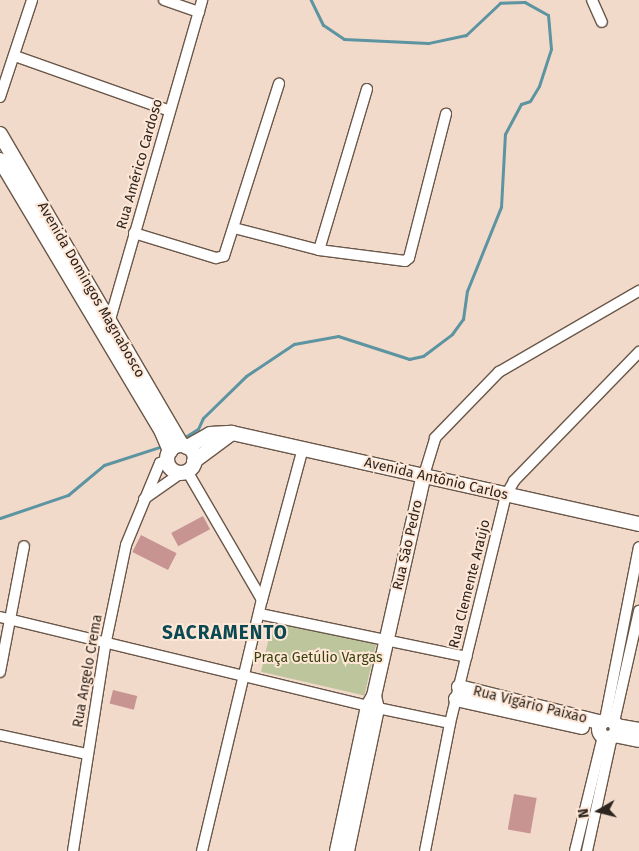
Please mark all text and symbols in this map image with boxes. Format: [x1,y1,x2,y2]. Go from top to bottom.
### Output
street label: Rua Américo Cardoso [113,97,167,231]
street label: Avenida Domingos Magnabosco [34,199,148,381]
street label: Avenida Antônio Carlos [362,454,510,504]
street label: Rua São Pedro [389,498,427,592]
street label: Rua Clemente Araújo [446,518,494,650]
street label: Rua Angelo Crema [70,613,106,729]
district label: SACRAMENTO [161,622,289,644]
park label: Praça Getúlio Vargas [254,650,382,666]
street label: Rua Vigário Paixão [471,683,589,727]
north arrow [574,786,624,836]
text: N [575,807,593,819]

